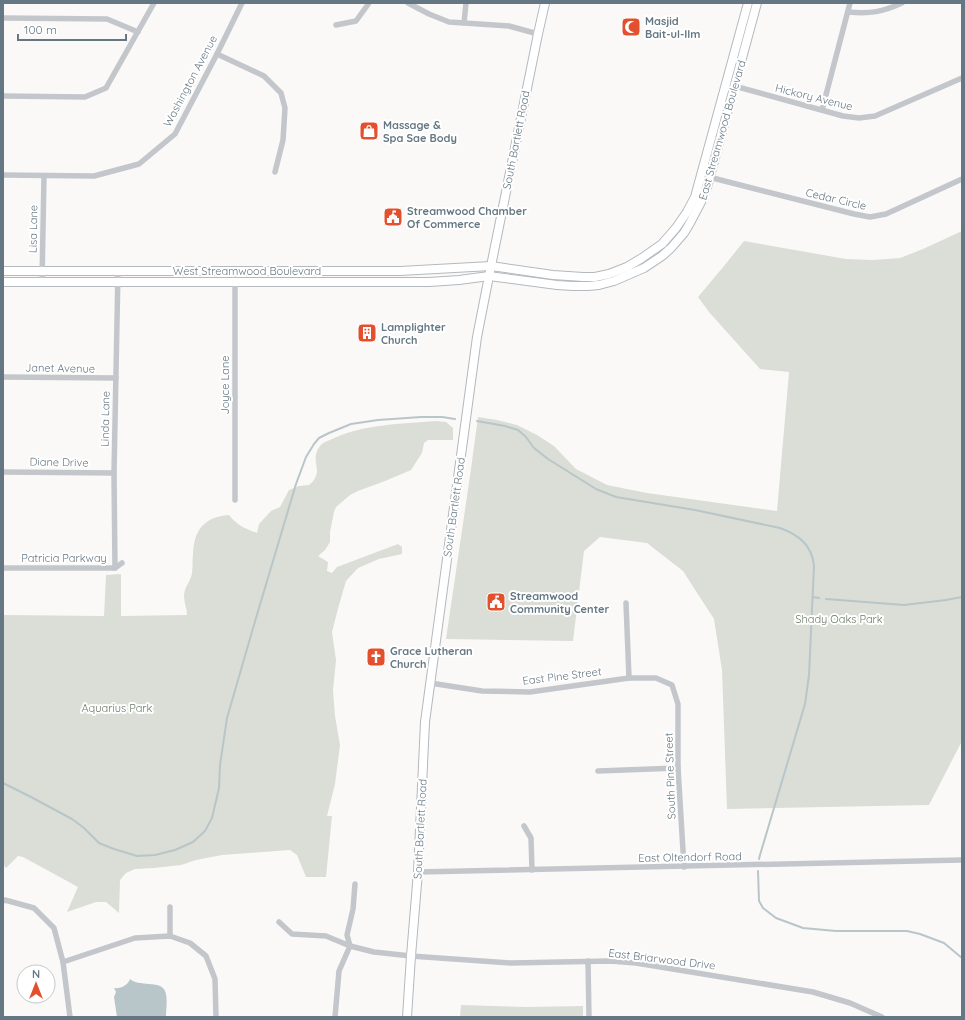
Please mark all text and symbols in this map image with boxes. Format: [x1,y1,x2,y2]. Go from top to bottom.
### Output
place label: Masjid Bait-ul-Ilm [645,14,700,41]
scale bar [18,16,126,42]
mosque icon: Masjid Bait-ul-Ilm [620,16,642,38]
text: 100 m [24,22,57,37]
street label: Washington Avenue [160,33,220,129]
street label: East Streamwood Boulevard [695,59,749,201]
street label: Hickory Avenue [774,81,854,113]
street label: South Bartlett Road [500,89,532,191]
place label: Massage & Spa Sae Body [383,118,457,145]
shop icon: Massage & Spa Sae Body [358,120,380,142]
street label: Cedar Circle [804,185,868,213]
place label: Streamwood Chamber Of Commerce [407,204,527,231]
street label: Lisa Lane [26,205,40,253]
public building icon: Streamwood Chamber Of Commerce [382,206,404,228]
street label: West Streamwood Boulevard [173,264,321,278]
place label: Lamplighter Church [381,320,446,347]
building icon: Lamplighter Church [356,322,378,344]
street label: Joyce Lane [218,355,232,415]
street label: Janet Avenue [25,360,95,376]
street label: Linda Lane [98,391,112,447]
street label: Diane Drive [29,454,89,470]
street label: South Bartlett Road [440,456,468,558]
street label: Patricia Parkway [21,551,107,565]
place label: Streamwood Community Center [510,589,610,616]
public building icon: Streamwood Community Center [485,591,507,613]
park label: Shady Oaks Park [795,612,883,626]
place label: Grace Lutheran Church [390,644,473,671]
church icon: Grace Lutheran Church [365,646,387,668]
street label: East Pine Street [522,664,603,688]
park label: Aquarius Park [81,701,153,715]
street label: South Pine Street [661,732,679,820]
street label: South Bartlett Road [410,779,430,879]
street label: East Oltendorf Road [638,849,742,865]
street label: East Briarwood Drive [608,945,716,973]
north arrow [16,964,56,1004]
text: N [32,967,40,981]

